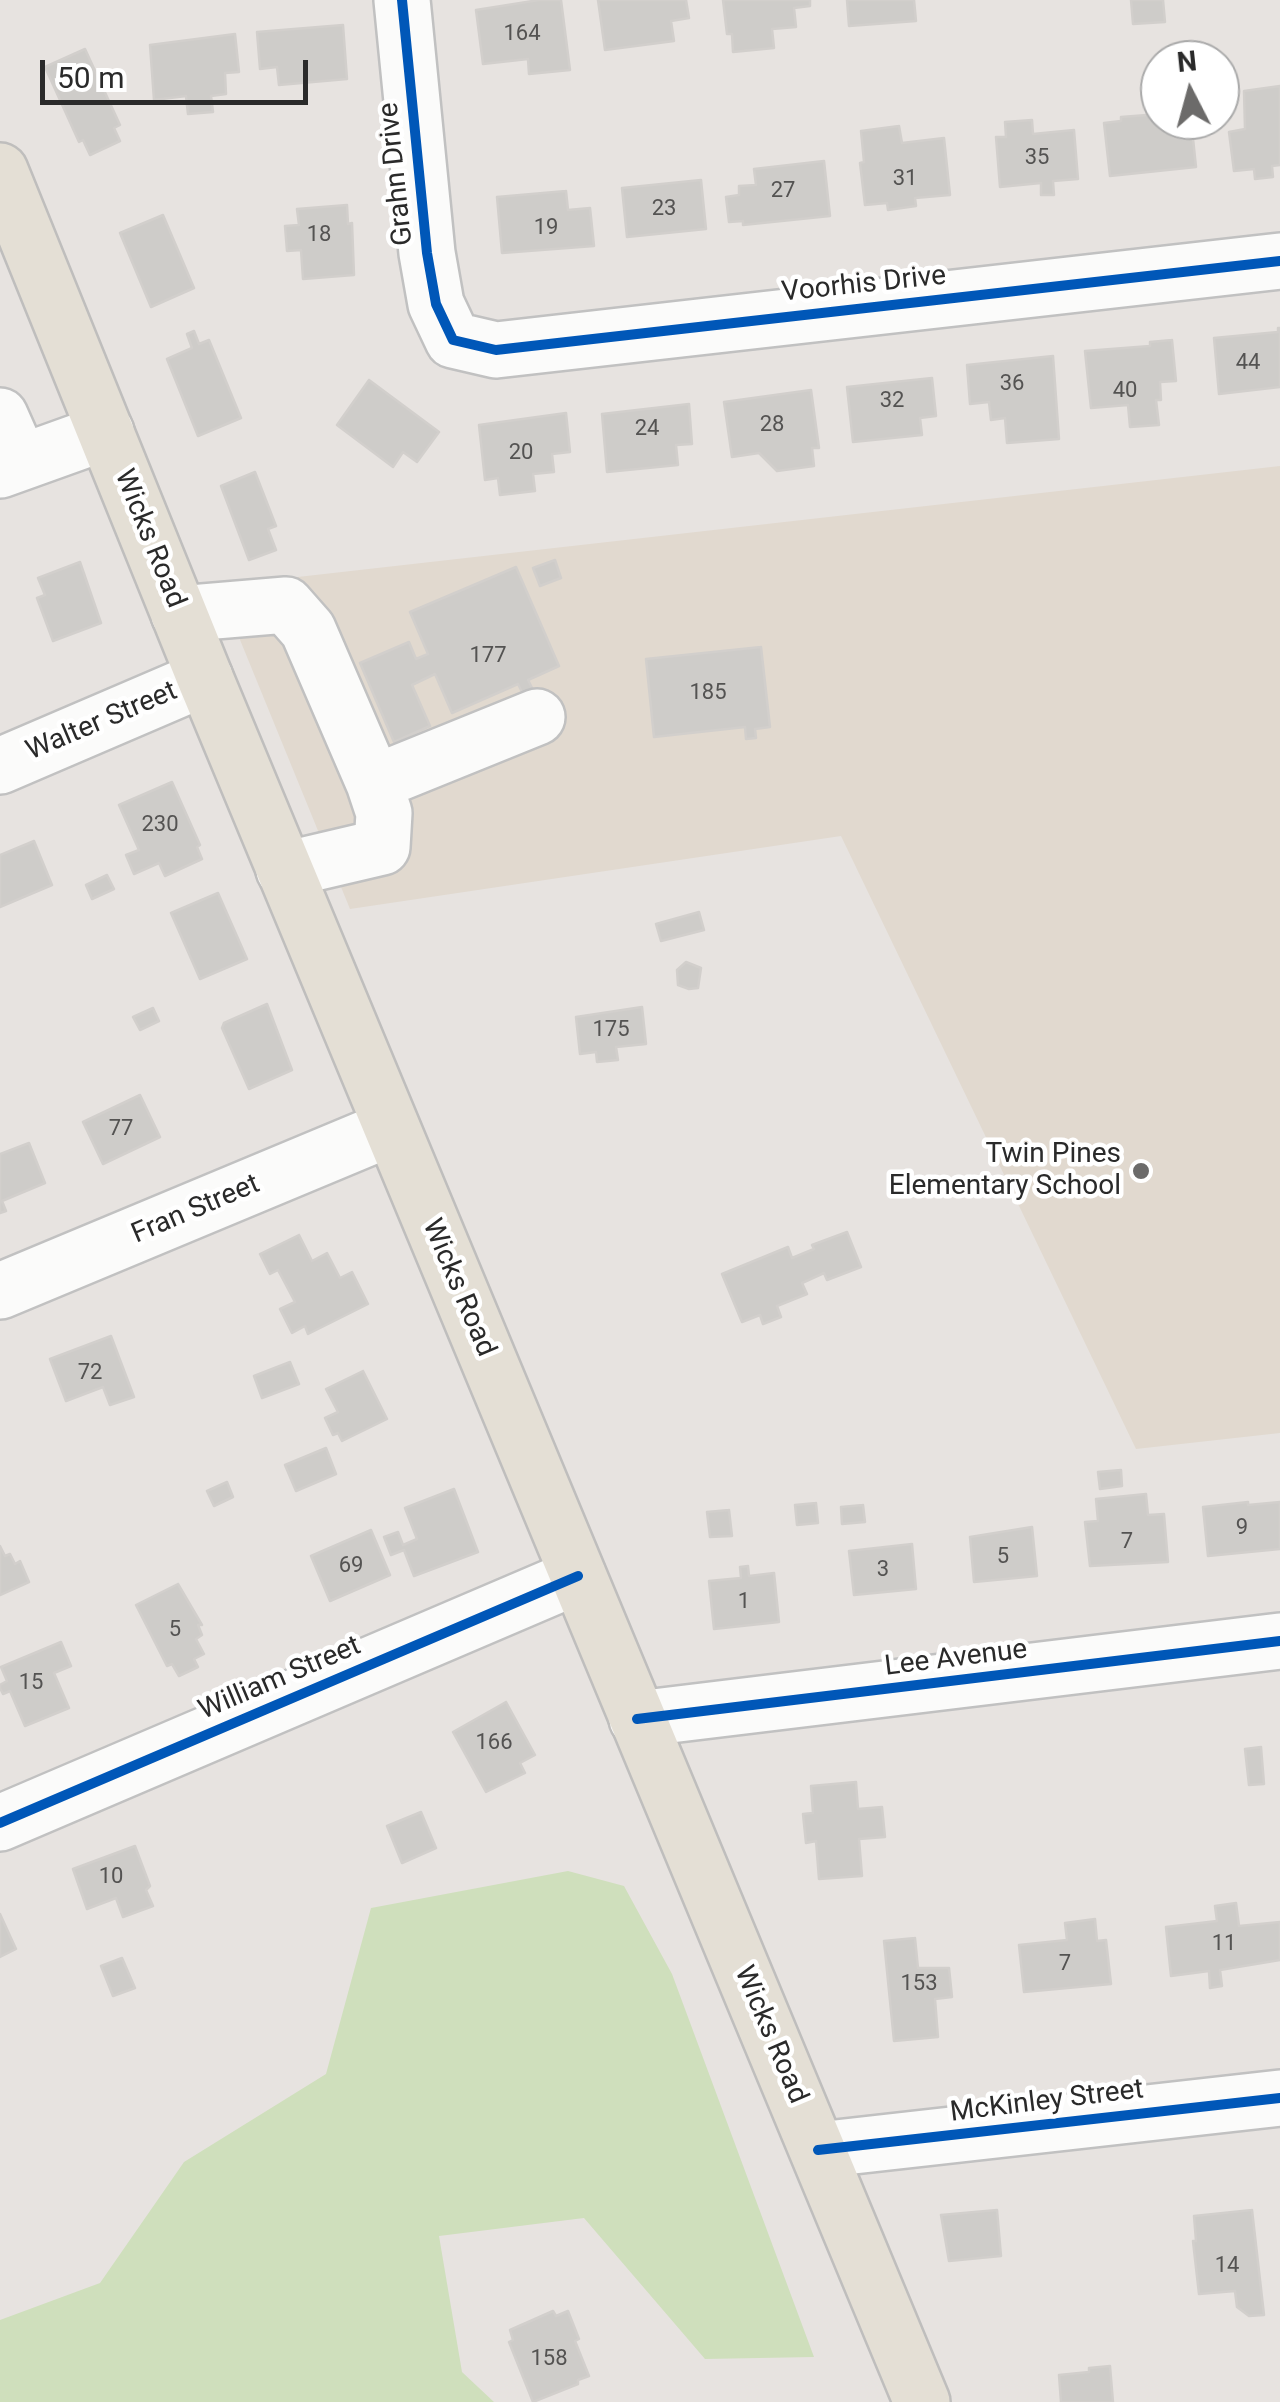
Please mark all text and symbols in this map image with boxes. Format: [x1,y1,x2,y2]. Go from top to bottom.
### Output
house number: 164 [503,21,541,47]
scale bar [45,40,312,102]
north arrow [1140,40,1240,140]
text: N [1175,44,1199,79]
text: 50 m [57,60,124,95]
street label: Grahn Drive [373,101,421,247]
house number: 35 [1025,145,1049,171]
house number: 31 [893,166,917,192]
house number: 27 [771,178,795,204]
house number: 23 [652,196,676,222]
house number: 19 [534,215,558,241]
house number: 18 [307,222,331,248]
street label: Voorhis Drive [780,260,948,310]
house number: 44 [1236,350,1260,376]
house number: 36 [1000,371,1024,397]
house number: 40 [1113,378,1137,404]
house number: 32 [880,388,904,414]
house number: 28 [760,412,784,438]
house number: 24 [635,416,659,442]
house number: 20 [509,440,533,466]
street label: Wicks Road [106,465,192,613]
house number: 177 [469,643,507,669]
street label: Walter Street [21,675,183,769]
house number: 185 [689,680,727,706]
house number: 230 [141,812,179,838]
house number: 175 [592,1017,630,1043]
house number: 77 [109,1116,133,1142]
place label: Twin Pines Elementary School [889,1138,1121,1204]
marker: Twin Pines Elementary School [1130,1160,1152,1182]
street label: Fran Street [127,1168,265,1252]
street label: Wicks Road [414,1214,502,1362]
house number: 72 [78,1360,102,1386]
house number: 9 [1236,1515,1248,1541]
house number: 7 [1121,1529,1133,1555]
house number: 5 [997,1544,1009,1570]
house number: 69 [339,1553,363,1579]
house number: 3 [877,1557,889,1583]
house number: 1 [738,1589,750,1615]
house number: 5 [169,1617,181,1643]
street label: William Street [194,1630,366,1728]
street label: Lee Avenue [883,1634,1029,1684]
house number: 15 [19,1670,43,1696]
house number: 166 [475,1730,513,1756]
house number: 10 [99,1864,123,1890]
house number: 11 [1212,1931,1236,1957]
house number: 7 [1059,1951,1071,1977]
street label: Wicks Road [726,1961,814,2109]
house number: 153 [900,1971,938,1997]
street label: McKinley Street [948,2073,1146,2131]
house number: 14 [1215,2253,1239,2279]
house number: 158 [530,2346,568,2372]

